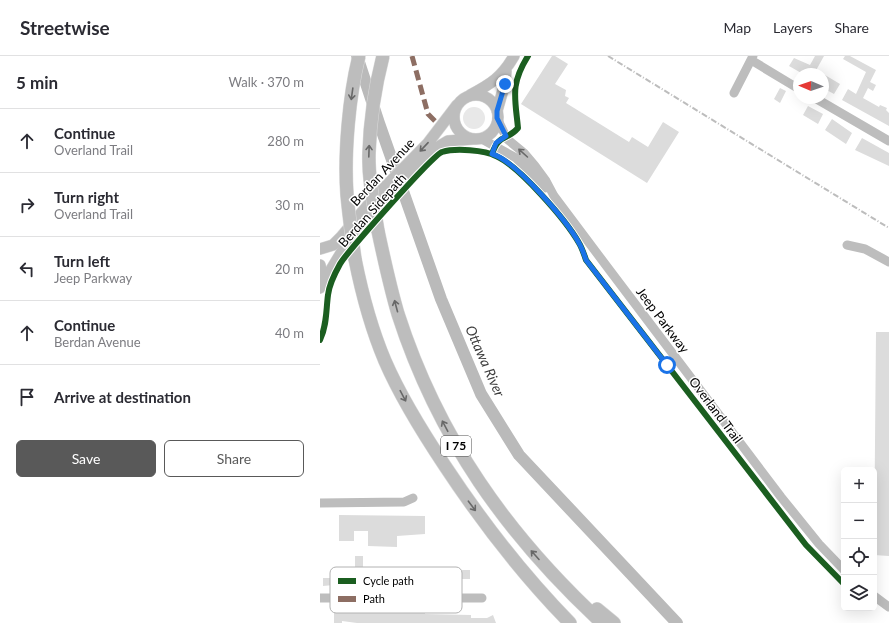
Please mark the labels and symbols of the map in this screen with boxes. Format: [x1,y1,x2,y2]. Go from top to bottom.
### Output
north arrow [793,68,829,104]
route end [496,75,514,93]
one-way arrow [348,87,356,100]
street label: Berdan Avenue [347,135,417,209]
one-way arrow [420,142,429,152]
one-way arrow [366,145,373,158]
one-way arrow [518,149,528,158]
street label: Berdan Sidepath [335,170,409,250]
street label: Jeep Parkway [633,284,693,356]
one-way arrow [392,299,399,312]
water label: Ottawa River [462,322,509,399]
route start [658,356,676,374]
street label: Overland Trail [686,374,746,446]
one-way arrow [400,390,408,402]
one-way arrow [441,420,449,432]
road number: I 75 [441,436,471,456]
one-way arrow [468,500,476,511]
one-way arrow [531,551,540,561]
legend [330,567,462,613]
text: Cycle path [363,574,414,587]
text: Path [363,592,385,605]

